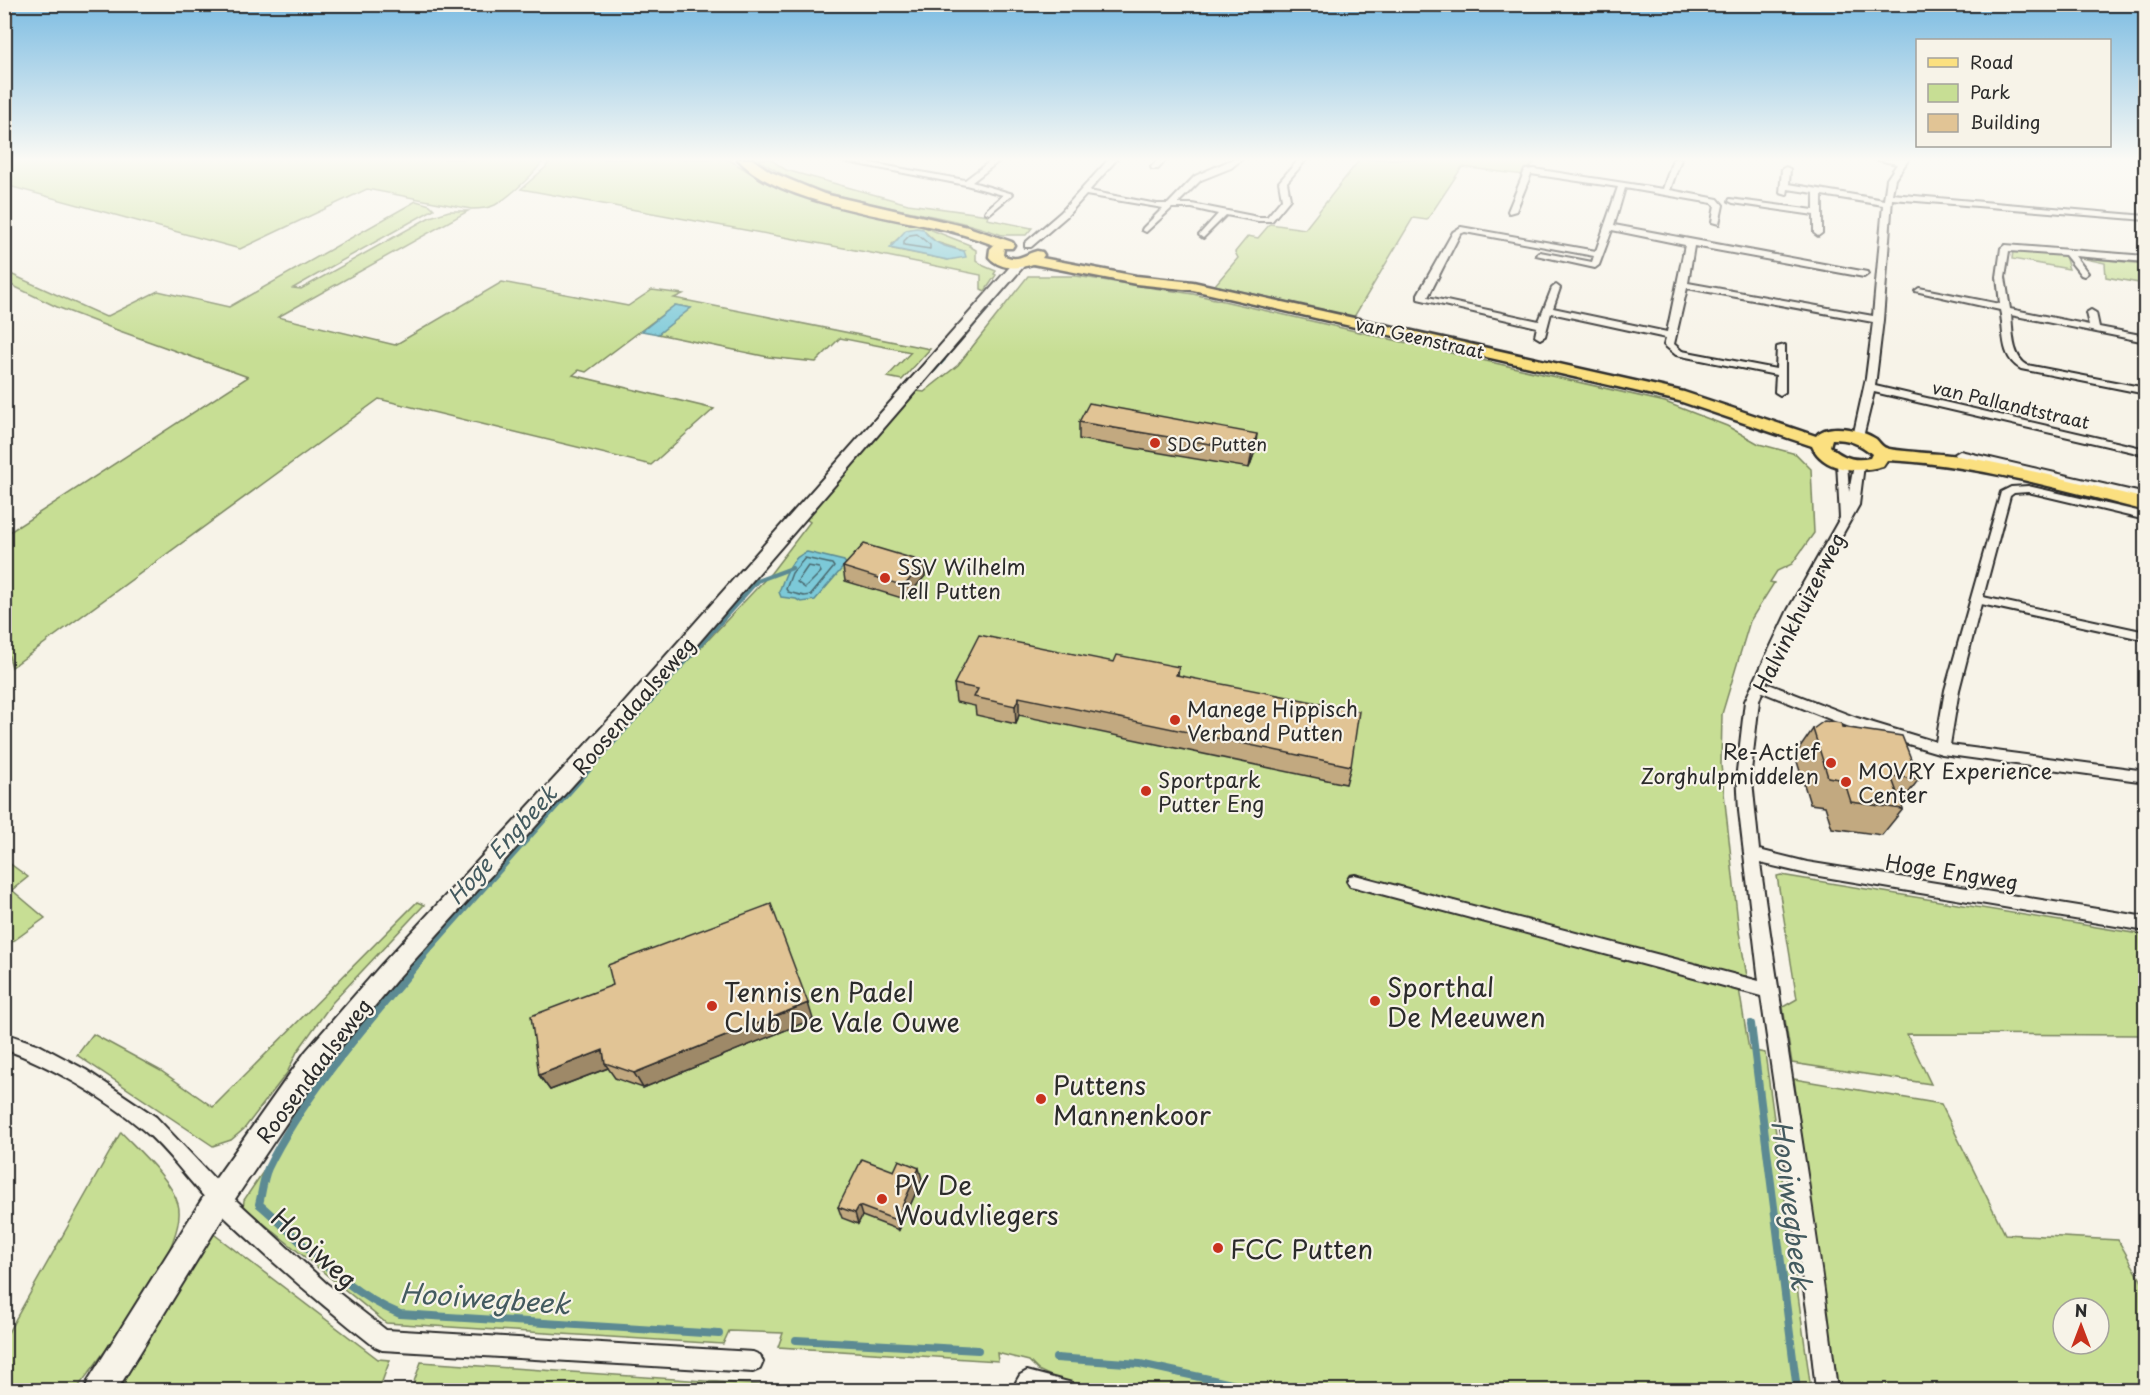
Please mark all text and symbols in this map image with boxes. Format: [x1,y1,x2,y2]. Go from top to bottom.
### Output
legend [1916,39,2111,147]
text: Road [1970,48,2014,75]
text: Park [1970,78,2010,105]
text: Building [1970,108,2040,135]
street label: van Geenstraat [1353,309,1487,365]
street label: van Pallandtstraat [1930,373,2092,435]
place label: SDC Putten [1167,430,1267,457]
marker: SDC Putten [1148,436,1162,450]
street label: Halvinkhuizerweg [1744,526,1852,698]
place label: SSV Wilhelm Tell Putten [897,550,1026,606]
marker: SSV Wilhelm Tell Putten [878,571,892,585]
street label: Roosendaalseweg [564,629,702,781]
place label: Manege Hippisch Verband Putten [1187,692,1358,748]
marker: Manege Hippisch Verband Putten [1168,713,1182,727]
place label: Re-Actief Zorghulpmiddelen [1640,735,1820,791]
place label: MOVRY Experience Center [1858,754,2052,810]
marker: Re-Actief Zorghulpmiddelen [1824,756,1838,770]
place label: Sportpark Putter Eng [1158,763,1264,819]
marker: MOVRY Experience Center [1839,775,1853,789]
water label: Hoge Engbeek [438,776,565,911]
marker: Sportpark Putter Eng [1139,784,1153,798]
street label: Hoge Engweg [1883,845,2021,897]
place label: Sporthal De Meeuwen [1387,967,1546,1036]
place label: Tennis en Padel Club De Vale Ouwe [724,972,960,1041]
street label: Roosendaalseweg [248,991,378,1149]
marker: Sporthal De Meeuwen [1368,994,1382,1008]
marker: Tennis en Padel Club De Vale Ouwe [705,999,719,1013]
place label: Puttens Mannenkoor [1053,1065,1212,1134]
marker: Puttens Mannenkoor [1034,1092,1048,1106]
water label: Hooiwegbeek [1762,1118,1824,1294]
place label: PV De Woudvliegers [894,1165,1059,1234]
marker: PV De Woudvliegers [875,1192,889,1206]
street label: Hooiweg [263,1198,367,1298]
place label: FCC Putten [1230,1229,1373,1268]
marker: FCC Putten [1211,1241,1225,1255]
water label: Hooiwegbeek [399,1271,573,1324]
north arrow [2051,1296,2111,1356]
text: N [2075,1298,2087,1322]

